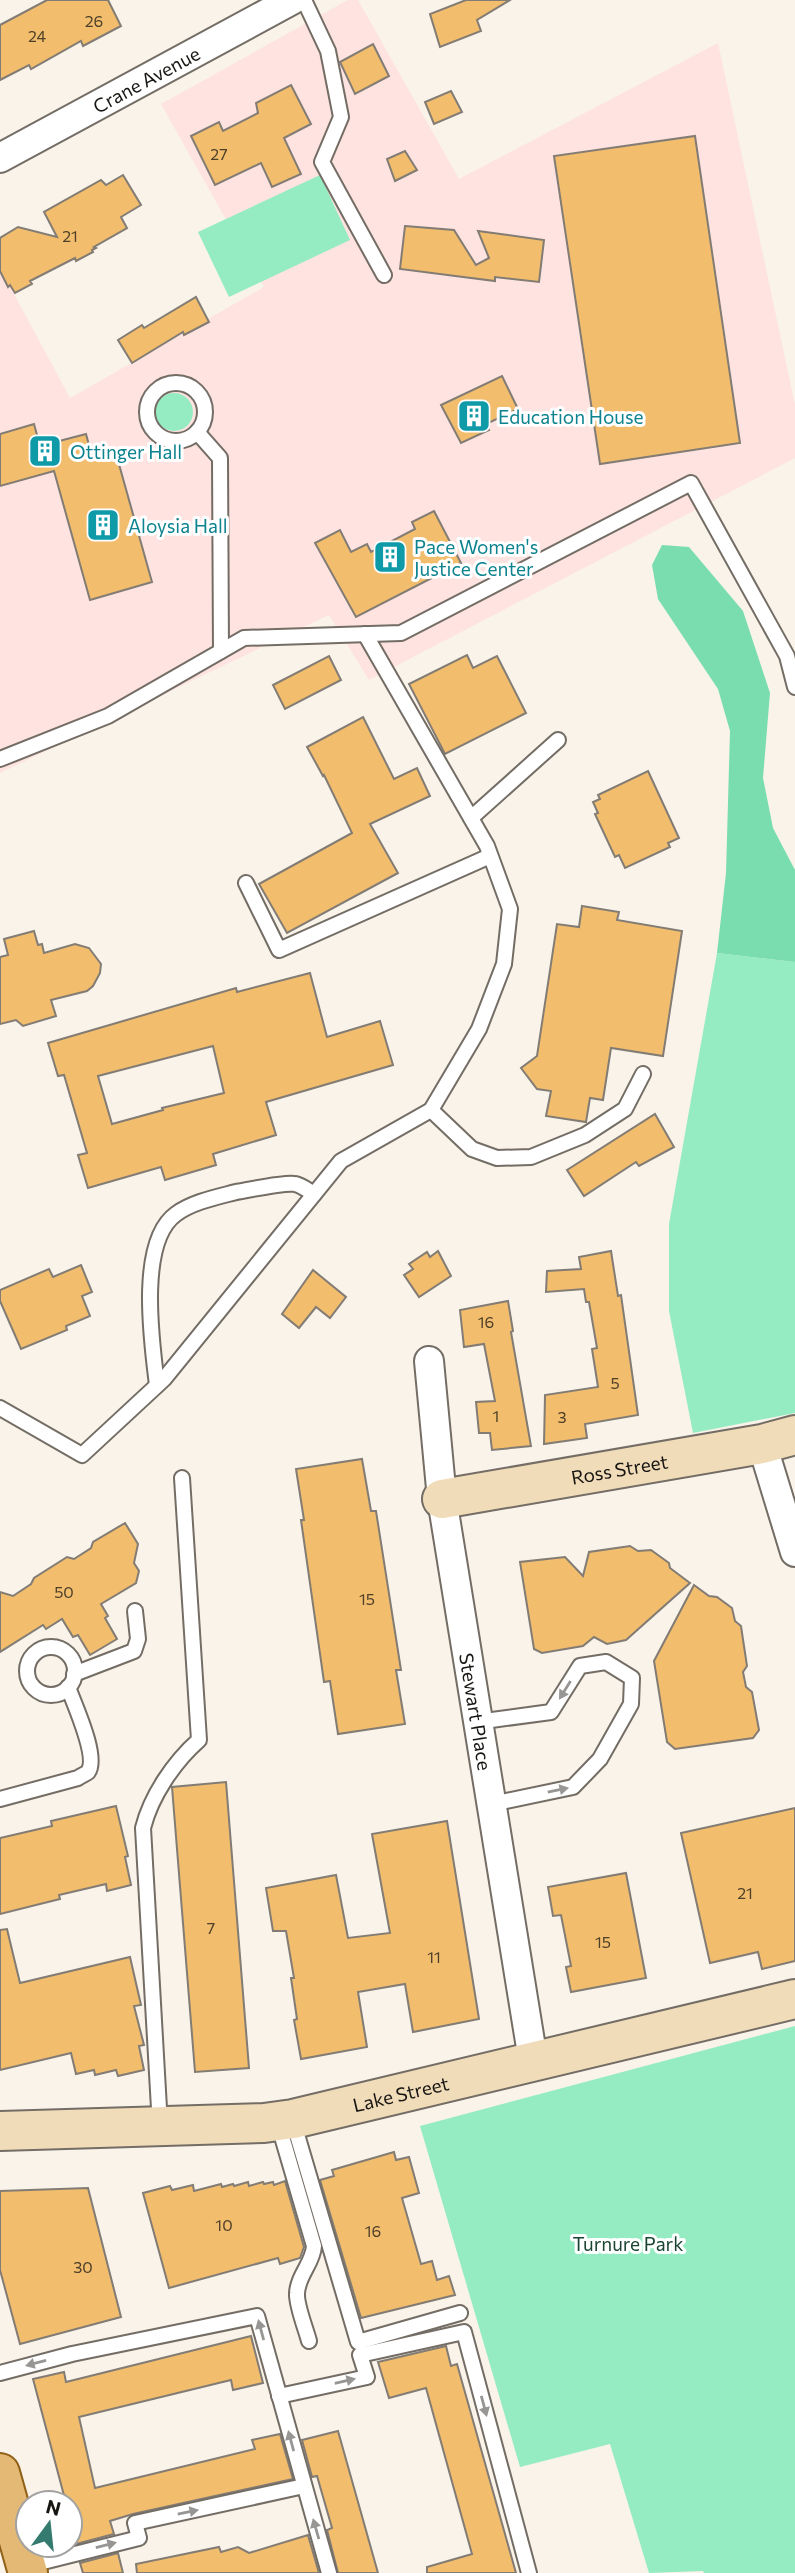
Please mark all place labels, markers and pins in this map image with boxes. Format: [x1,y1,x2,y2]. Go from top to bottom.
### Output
building icon: Education House [455,397,493,435]
place label: Education House [498,405,644,428]
building icon: Ottinger Hall [26,432,64,470]
place label: Ottinger Hall [70,440,182,463]
building icon: Aloysia Hall [84,506,122,544]
place label: Aloysia Hall [128,514,228,537]
place label: Pace Women's Justice Center [414,535,538,580]
building icon: Pace Women's Justice Center [371,538,409,576]

